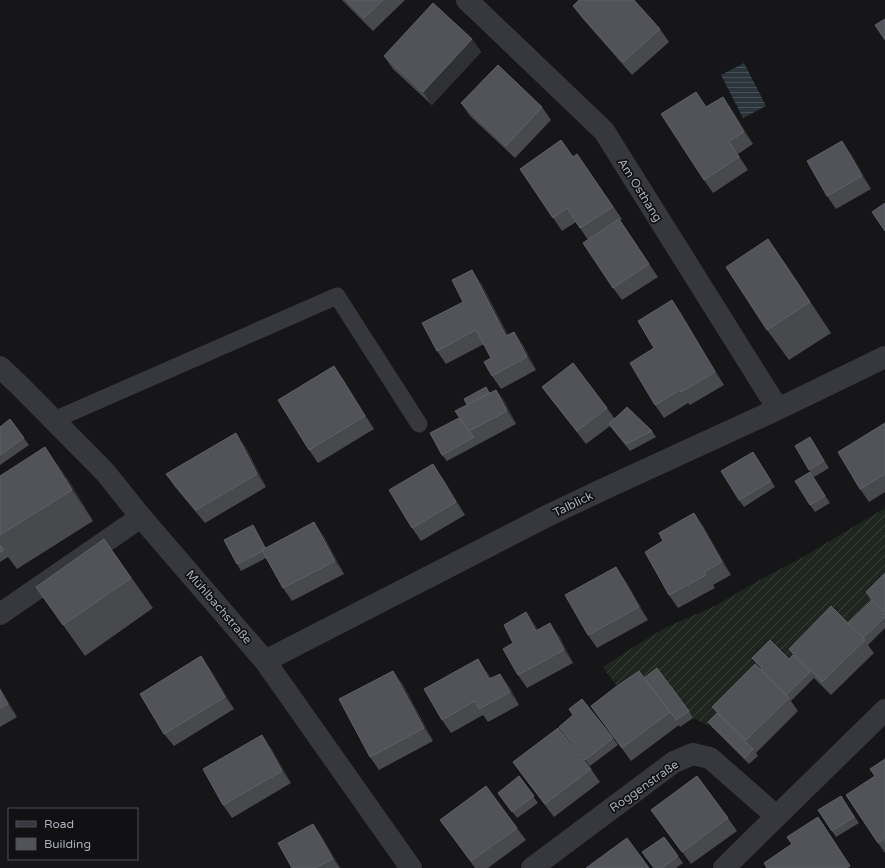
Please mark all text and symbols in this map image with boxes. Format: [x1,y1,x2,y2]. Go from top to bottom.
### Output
street label: Am Osthang [615,156,665,224]
street label: Talblick [551,488,596,520]
street label: Mühlbachstraße [183,567,255,647]
street label: Roggenstraße [607,757,681,815]
legend [8,808,138,860]
text: Road [44,817,74,831]
text: Building [44,837,91,851]

